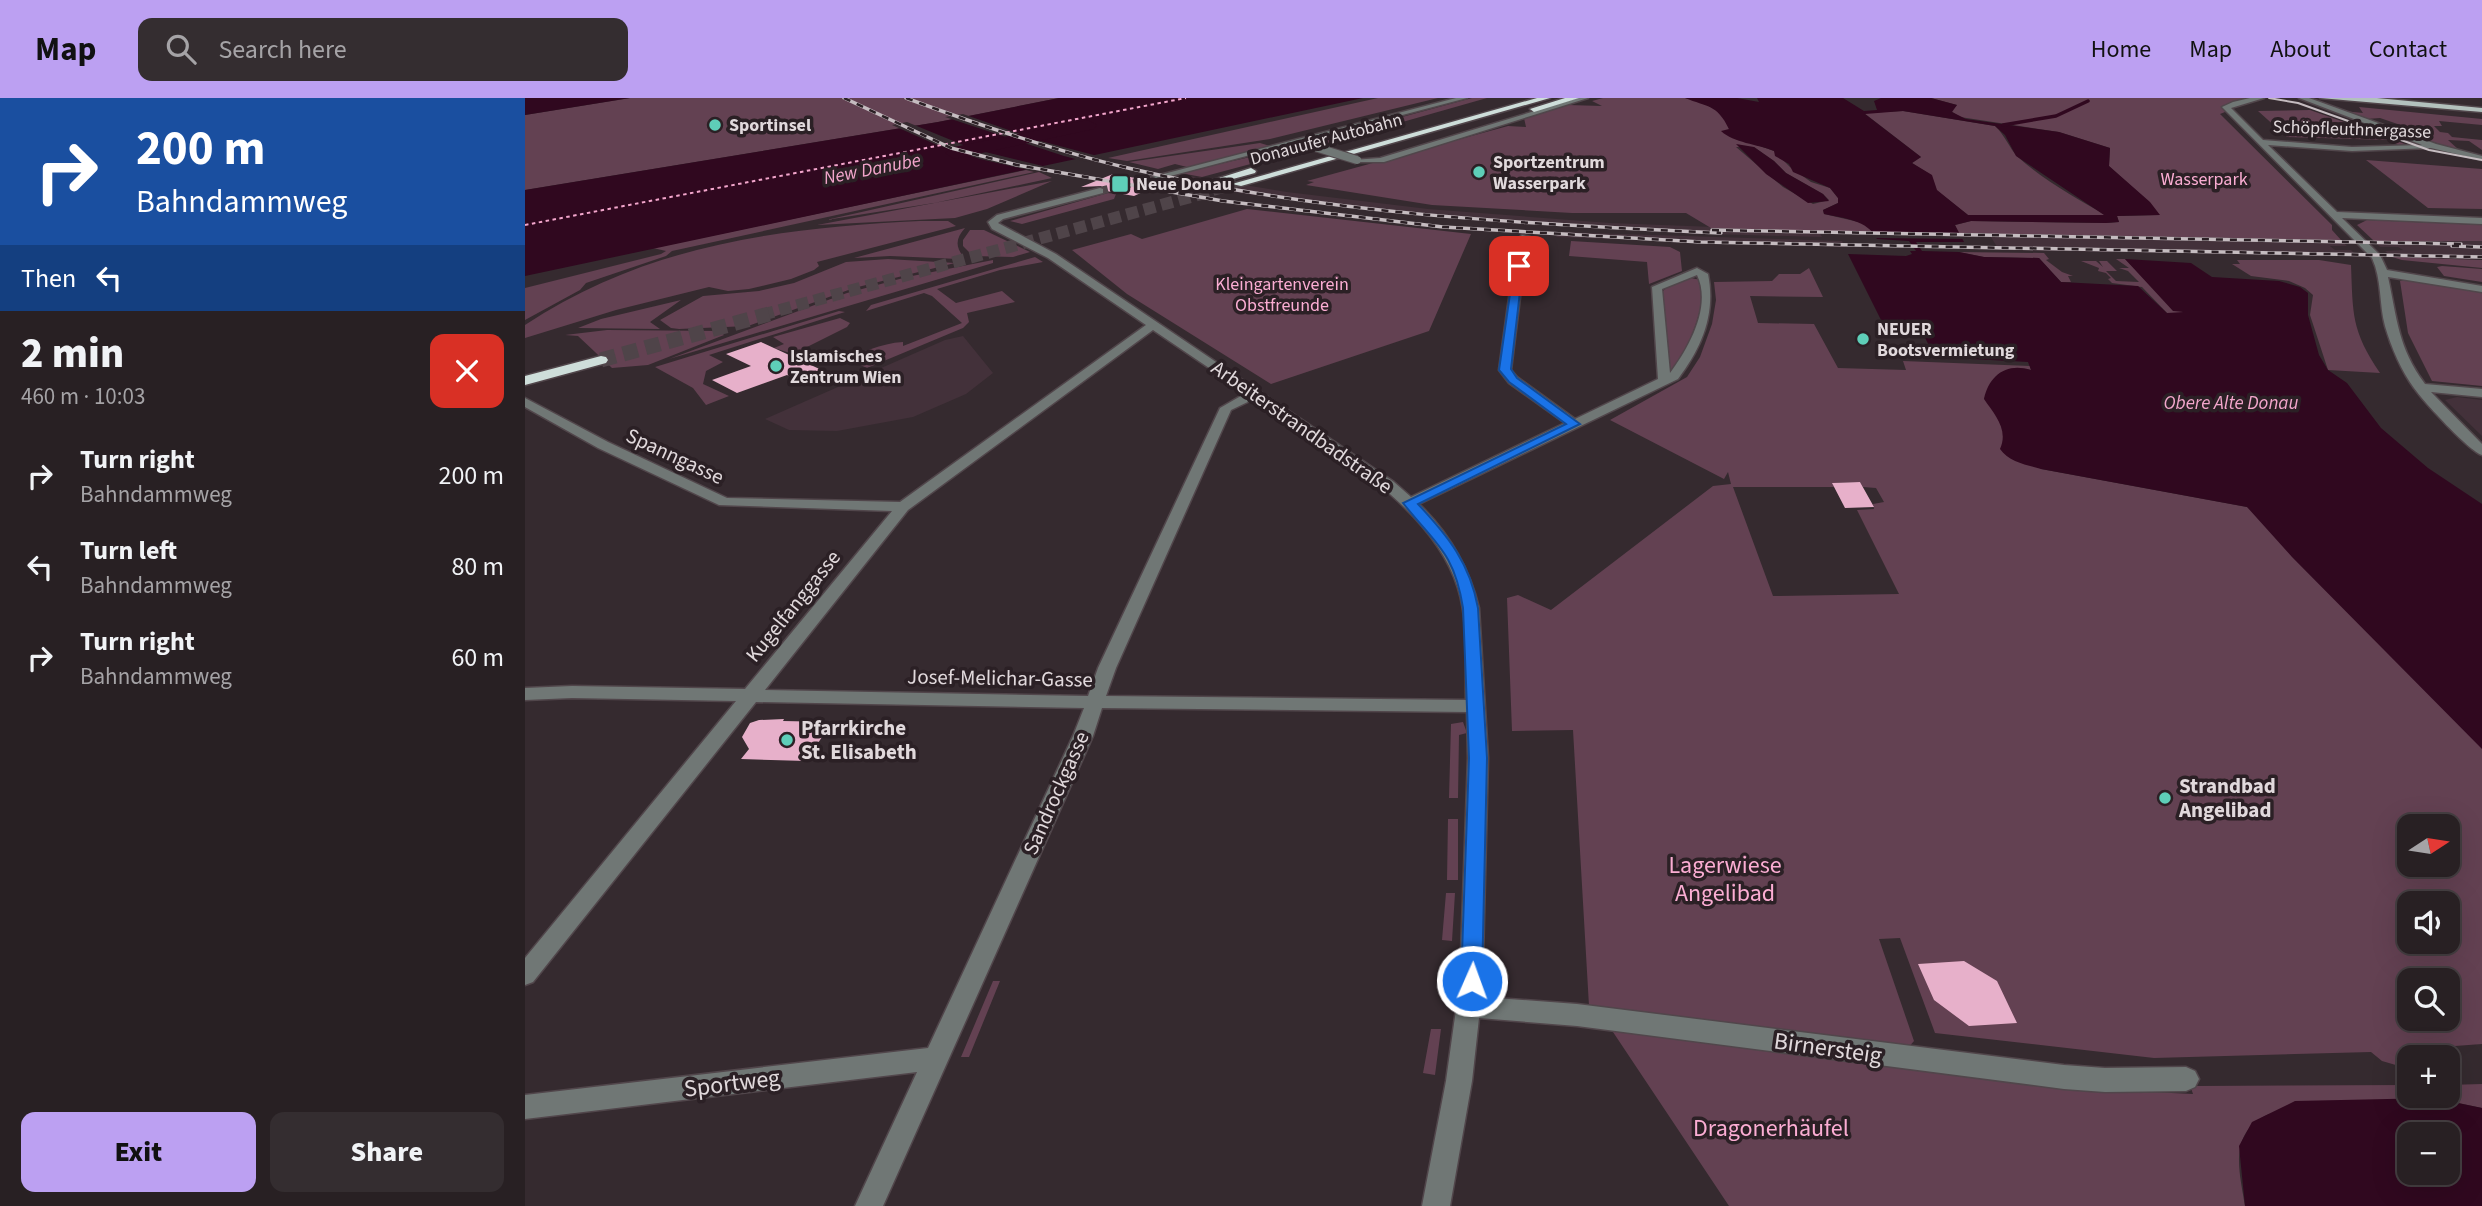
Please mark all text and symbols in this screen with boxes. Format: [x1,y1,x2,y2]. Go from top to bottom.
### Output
search box [138,18,628,81]
text: Map [35,26,96,73]
icon: search [162,30,200,68]
text: Search here [218,31,347,68]
text: Home [2091,32,2151,67]
text: Map [2189,32,2232,67]
text: About [2270,32,2331,67]
text: Contact [2369,32,2447,67]
street label: Donauufer Autobahn [1247,107,1405,172]
place label: Sportinsel [729,113,811,138]
text: 200 m [136,114,265,184]
street label: Schöpfleuthnergasse [2272,114,2432,145]
marker: Sportinsel [707,117,723,133]
icon: right [21,126,112,217]
water label: New Danube [821,147,923,192]
place label: Sportzentrum Wasserpark [1493,150,1605,196]
marker: Sportzentrum Wasserpark [1471,164,1487,180]
park label: Wasserpark [2160,167,2248,192]
place label: Neue Donau [1136,172,1232,197]
marker: Neue Donau [1110,174,1130,194]
text: Bahndammweg [136,179,347,225]
pin [1489,236,1549,296]
icon: arrive [1500,247,1538,285]
icon: left [90,259,128,297]
text: Then [21,260,76,297]
park label: Kleingartenverein Obstfreunde [1215,272,1349,318]
place label: NEUER Bootsvermietung [1877,317,2015,363]
text: 2 min [21,324,124,384]
marker: NEUER Bootsvermietung [1855,331,1871,347]
button: close [430,334,504,408]
place label: Islamisches Zentrum Wien [790,344,902,390]
street label: Arbeiterstrandbadstraße [1205,353,1399,501]
marker: Islamisches Zentrum Wien [768,358,784,374]
text: 460 m · 10:03 [21,380,145,413]
water label: Obere Alte Donau [2164,390,2299,417]
street label: Spanngasse [621,420,729,492]
text: Turn right [80,441,195,478]
icon: right [21,457,59,495]
text: 200 m [438,457,504,494]
text: Bahndammweg [80,478,232,511]
text: Turn left [80,532,177,569]
street label: Kugelfanggasse [738,543,848,669]
icon: left [21,548,59,586]
text: 80 m [451,548,504,585]
text: Bahndammweg [80,569,232,602]
text: Turn right [80,623,195,660]
icon: right [21,639,59,677]
text: 60 m [451,639,504,676]
text: Bahndammweg [80,660,232,693]
street label: Josef-Melichar-Gasse [907,661,1093,695]
place label: Pfarrkirche St. Elisabeth [801,713,917,767]
street label: Sandrockgasse [1015,727,1097,859]
marker: Pfarrkirche St. Elisabeth [779,732,795,748]
place label: Strandbad Angelibad [2178,771,2276,825]
marker: Strandbad Angelibad [2157,790,2173,806]
north arrow [2397,814,2461,877]
map controls [2397,814,2460,1185]
park label: Lagerwiese Angelibad [1668,848,1782,911]
button: sound [2397,891,2460,954]
position arrow [1435,944,1509,1018]
button: search [2397,968,2460,1031]
street label: Birnersteig [1772,1024,1884,1073]
button: + [2397,1045,2460,1108]
street label: Sportweg [682,1060,782,1107]
park label: Dragonerhäufel [1693,1111,1849,1146]
button: Exit [21,1112,256,1192]
button: Share [270,1112,504,1192]
button: − [2397,1122,2460,1185]

